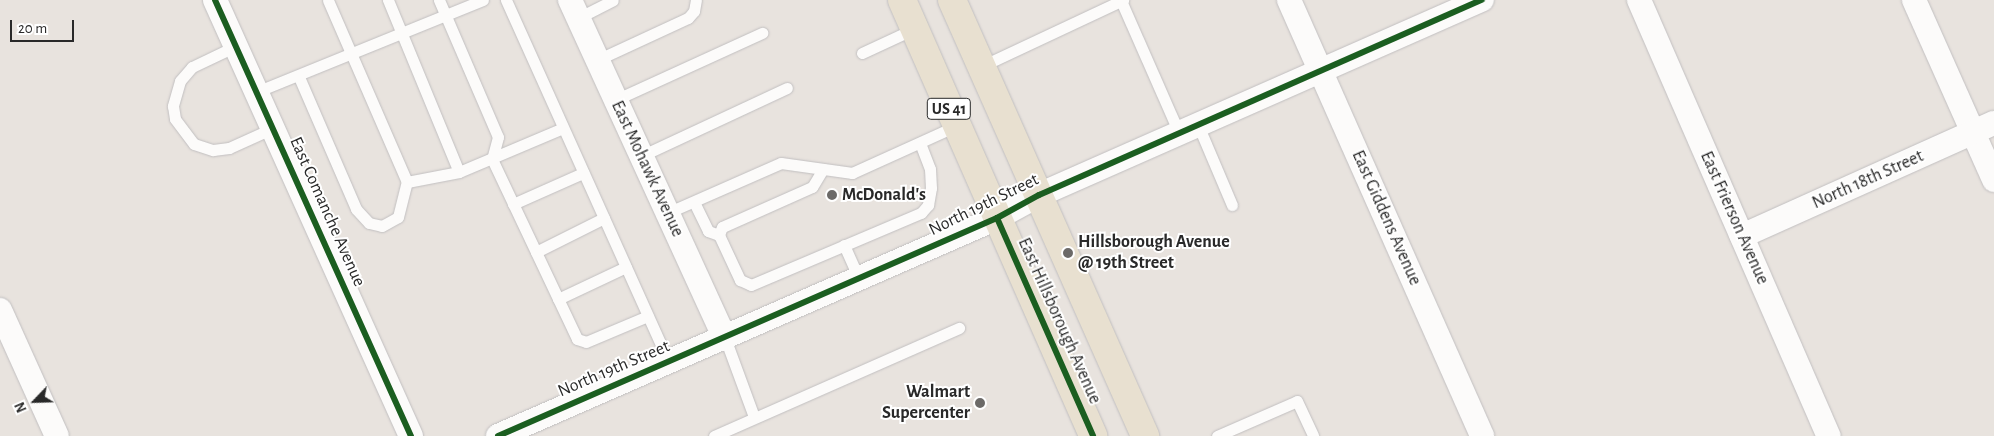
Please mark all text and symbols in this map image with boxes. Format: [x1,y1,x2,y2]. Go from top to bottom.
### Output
scale bar [12,10,76,42]
text: 20 m [18,21,47,36]
road number: US 41 [926,96,972,122]
street label: East Mohawk Avenue [606,97,688,241]
street label: East Comanche Avenue [284,134,370,290]
street label: North 18th Street [1809,146,1927,214]
street label: East Giddens Avenue [1347,147,1425,289]
street label: East Frierson Avenue [1695,148,1773,288]
street label: North 19th Street [926,169,1042,241]
place label: McDonald's [842,184,926,206]
marker: McDonald's [826,189,838,201]
place label: Hillsborough Avenue @ 19th Street [1078,232,1230,274]
street label: East Hillsborough Avenue [1013,235,1105,407]
marker: Hillsborough Avenue @ 19th Street [1062,247,1074,259]
street label: North 19th Street [555,336,673,402]
north arrow [10,376,60,426]
place label: Walmart Supercenter [882,382,970,424]
marker: Walmart Supercenter [974,397,986,409]
text: N [13,400,30,414]

